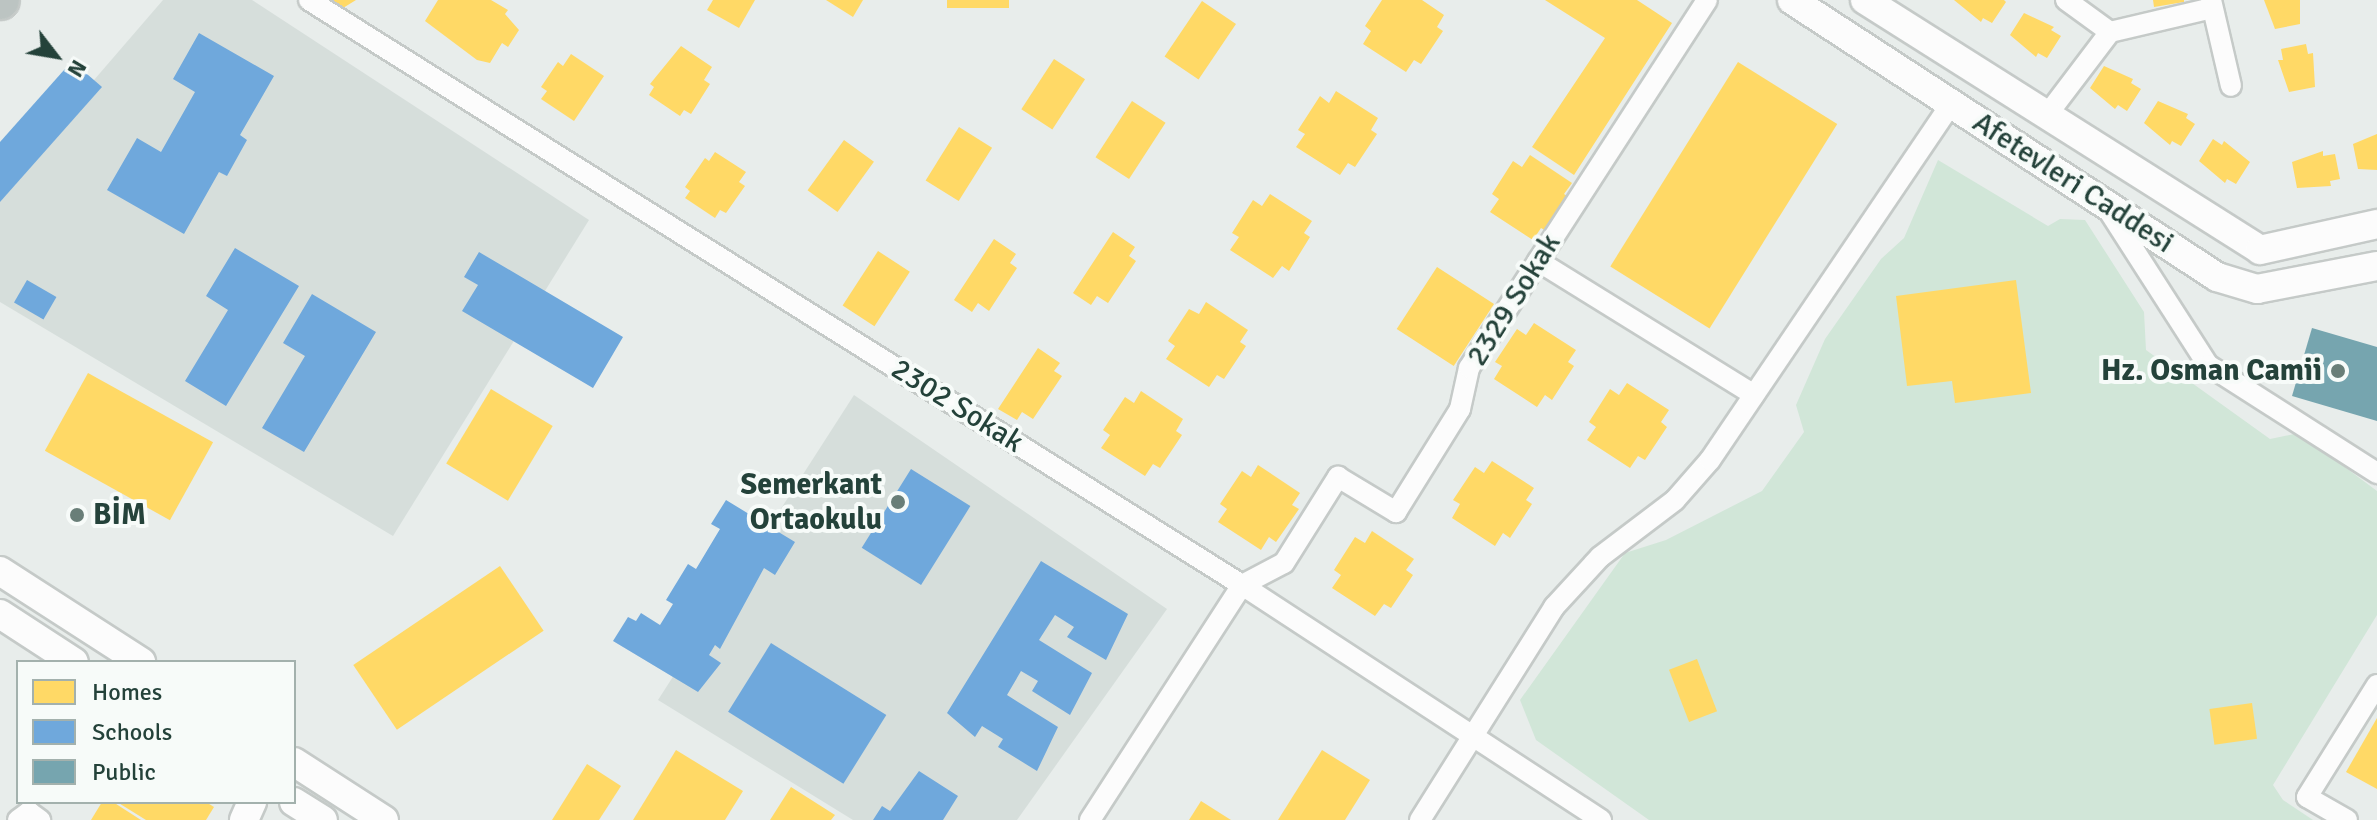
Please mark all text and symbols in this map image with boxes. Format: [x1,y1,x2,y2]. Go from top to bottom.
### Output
north arrow [16,16,96,96]
text: N [61,55,93,82]
street label: Afetevleri Caddesi [1966,105,2180,261]
street label: 2329 Sokak [1459,227,1569,373]
street label: 2302 Sokak [884,351,1030,461]
place label: Hz. Osman Camii [2101,353,2322,389]
marker: Hz. Osman Camii [2329,362,2347,380]
place label: Semerkant Ortaokulu [741,467,882,538]
marker: Semerkant Ortaokulu [889,493,907,511]
place label: BİM [93,497,146,533]
marker: BİM [68,506,86,524]
legend [16,660,296,804]
text: Homes [92,677,162,707]
text: Schools [92,717,172,747]
text: Public [92,757,156,787]

